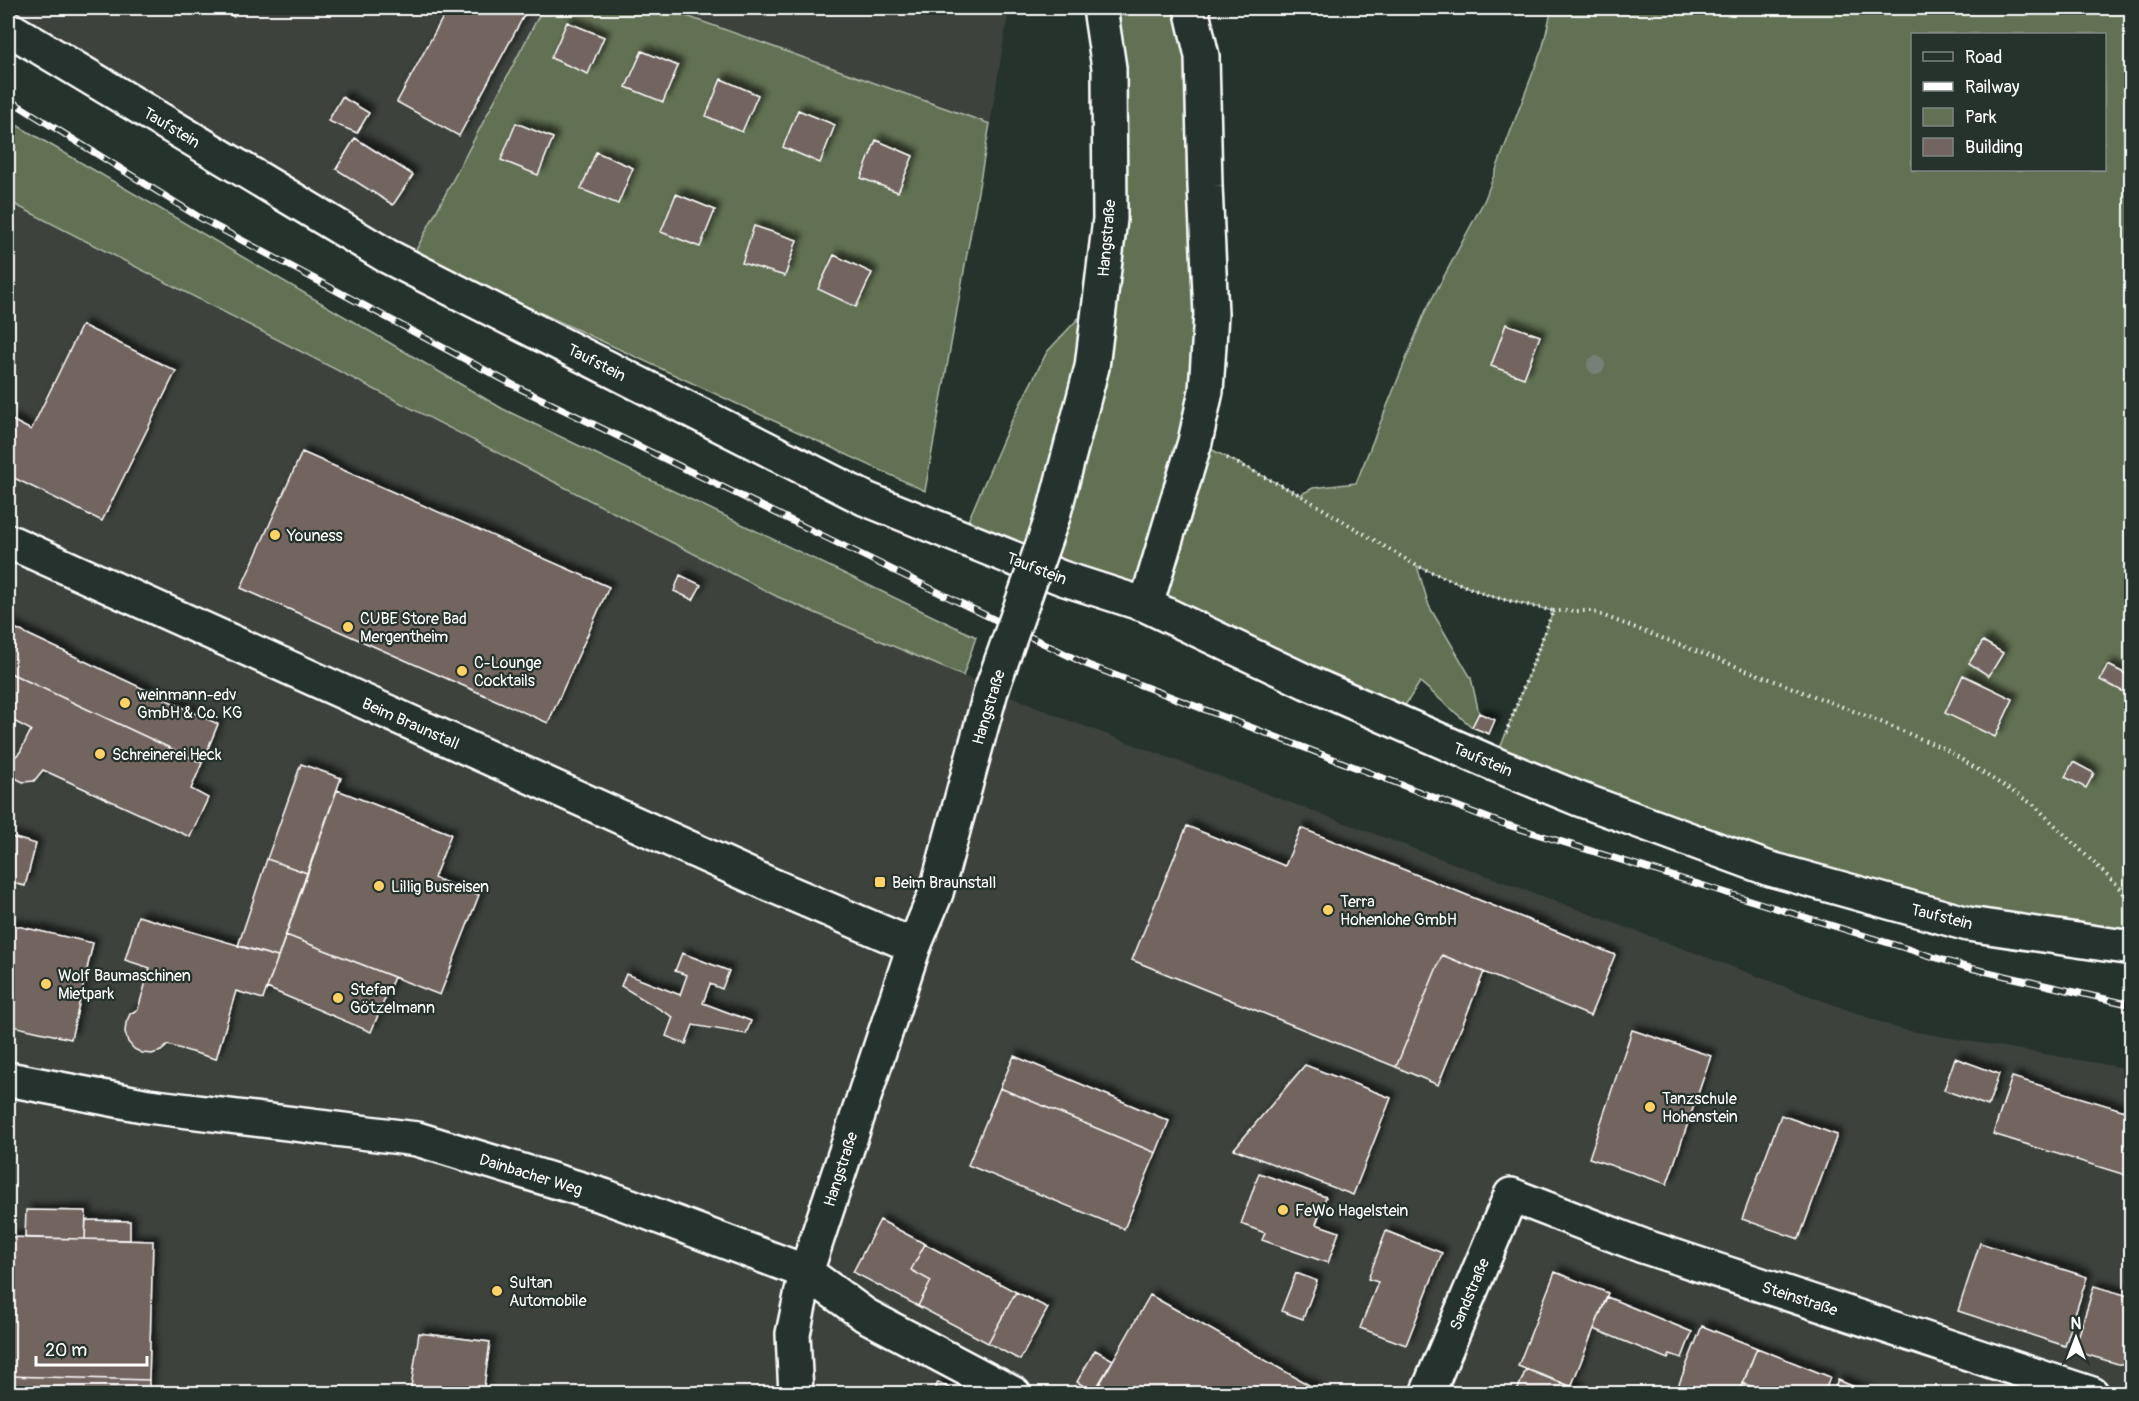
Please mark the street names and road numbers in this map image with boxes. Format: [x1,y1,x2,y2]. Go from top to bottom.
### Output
street label: Taufstein [139,103,204,153]
street label: Hangstraße [1094,198,1120,278]
street label: Taufstein [564,340,629,386]
street label: Taufstein [1004,548,1070,590]
street label: Hangstraße [968,667,1010,747]
street label: Beim Braunstall [359,694,462,754]
street label: Taufstein [1450,738,1515,781]
street label: Taufstein [1909,900,1975,934]
street label: Hangstraße [819,1129,862,1209]
street label: Dainbacher Weg [477,1150,585,1200]
street label: Sandstraße [1446,1255,1494,1334]
street label: Steinstraße [1759,1277,1840,1321]

